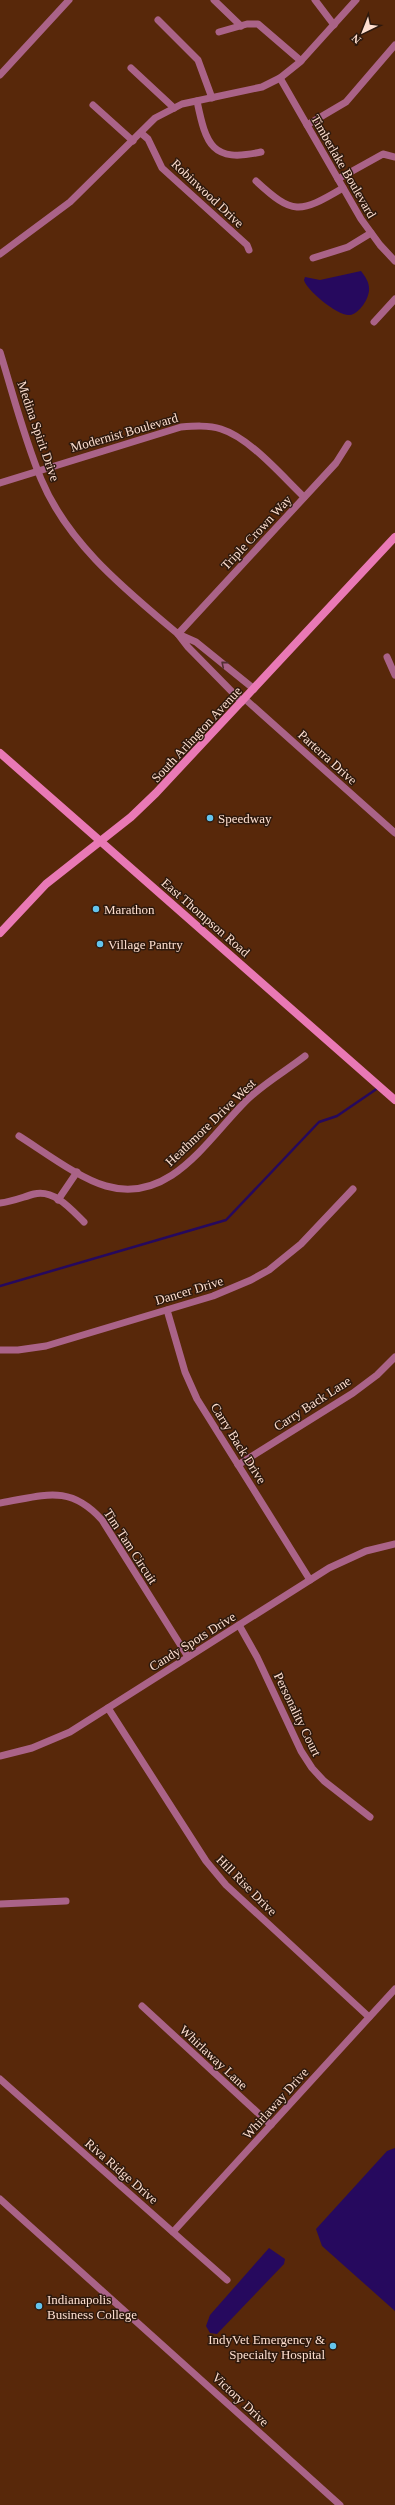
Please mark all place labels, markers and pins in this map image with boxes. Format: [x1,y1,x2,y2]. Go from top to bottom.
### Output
place label: Speedway [218,811,272,826]
marker: Speedway [205,813,215,823]
place label: Marathon [104,902,155,917]
marker: Marathon [91,904,101,914]
place label: Village Pantry [108,937,183,952]
marker: Village Pantry [95,939,105,949]
place label: Indianapolis Business College [47,2292,137,2322]
marker: Indianapolis Business College [34,2301,44,2311]
place label: IndyVet Emergency & Specialty Hospital [208,2332,325,2362]
marker: IndyVet Emergency & Specialty Hospital [328,2341,338,2351]

